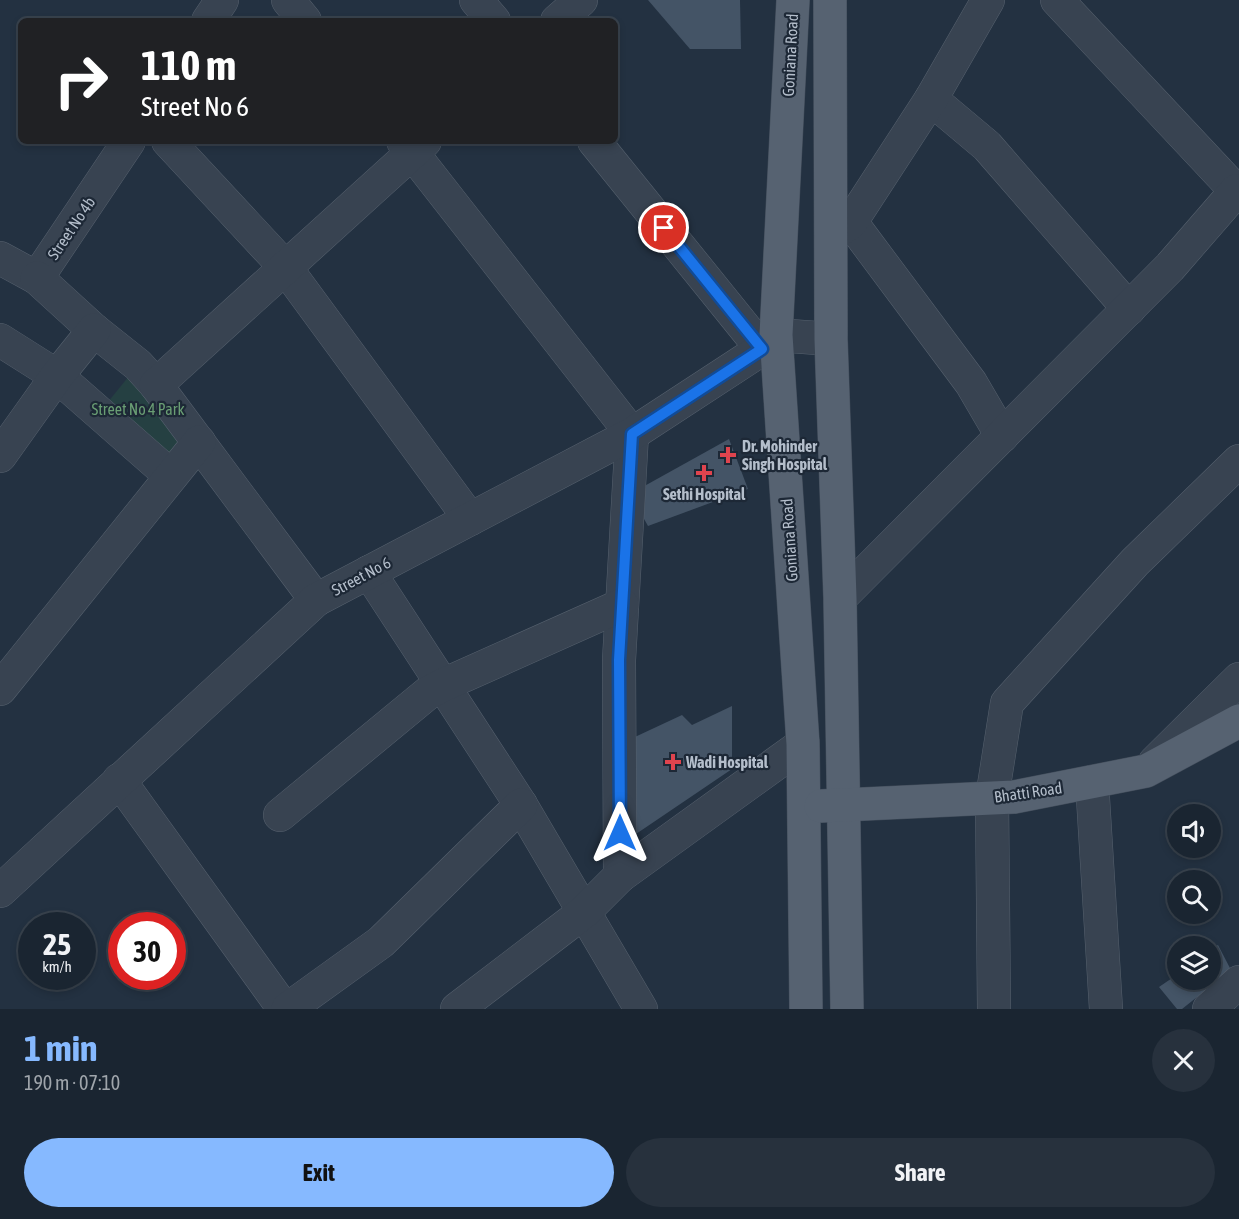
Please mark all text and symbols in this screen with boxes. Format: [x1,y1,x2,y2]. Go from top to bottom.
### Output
street label: Goniana Road [779,13,801,97]
text: 110 m [141,41,236,89]
icon: right [42,42,120,120]
text: Street No 6 [141,91,249,122]
street label: Street No 4b [44,193,98,263]
pin [638,202,689,253]
icon: arrive [647,211,680,244]
park label: Street No 4 Park [92,400,184,418]
place label: Dr. Mohinder Singh Hospital [742,437,828,473]
marker: Dr. Mohinder Singh Hospital [719,446,737,464]
marker: Sethi Hospital [695,464,713,482]
place label: Sethi Hospital [663,485,746,503]
street label: Goniana Road [777,498,801,582]
street label: Street No 6 [329,553,393,599]
marker: Wadi Hospital [664,753,682,771]
place label: Wadi Hospital [685,753,769,771]
street label: Bhatti Road [993,778,1063,806]
position arrow [588,801,652,865]
map controls [1167,804,1221,990]
button: sound [1167,804,1221,858]
button: search [1167,870,1221,924]
speed limit sign: 30 [108,912,186,990]
text: 25 [43,927,71,961]
button: layers [1167,936,1221,990]
text: km/h [42,958,72,975]
text: 1 min [24,1027,98,1069]
button: close [1152,1029,1215,1092]
text: 190 m · 07:10 [24,1071,120,1094]
button: Exit [24,1138,614,1207]
button: Share [626,1138,1215,1207]

